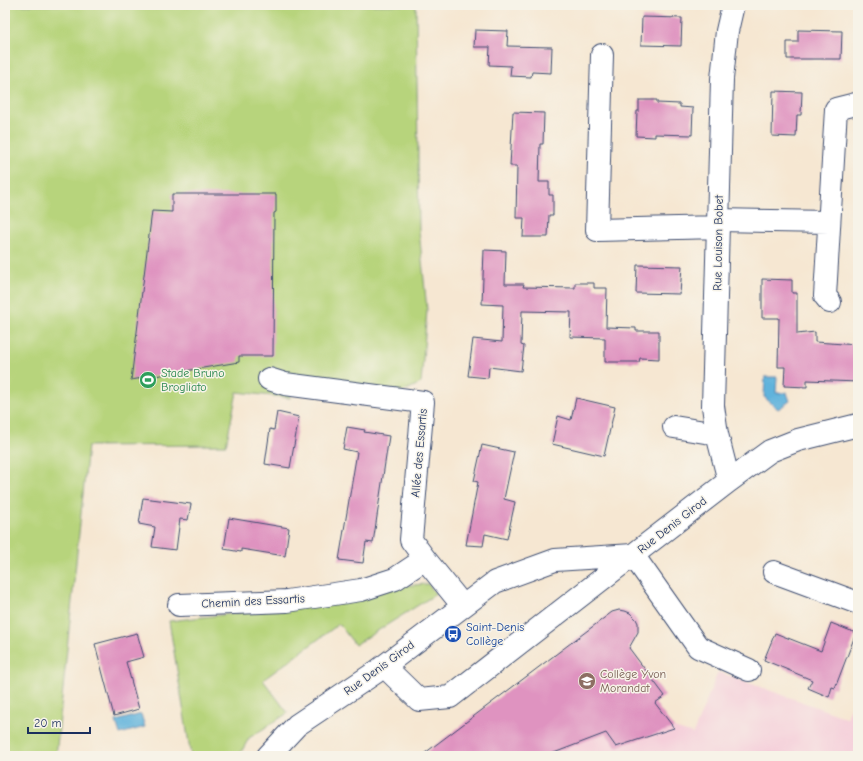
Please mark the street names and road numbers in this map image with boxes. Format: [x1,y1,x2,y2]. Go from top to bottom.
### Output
street label: Rue Louison Bobet [710,194,726,291]
street label: Allée des Essartis [408,408,430,498]
street label: Rue Denis Girod [635,494,709,556]
street label: Chemin des Essartis [201,591,305,611]
street label: Rue Denis Girod [341,638,417,698]

